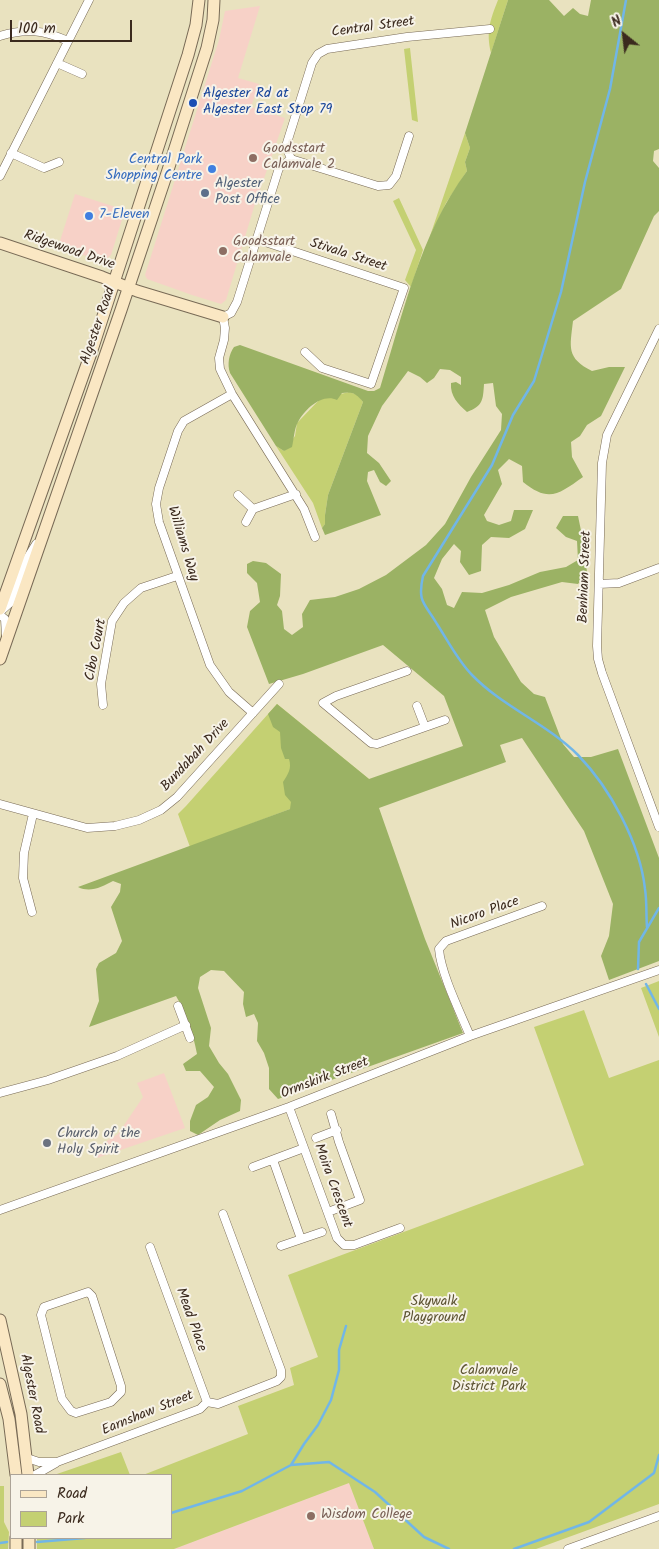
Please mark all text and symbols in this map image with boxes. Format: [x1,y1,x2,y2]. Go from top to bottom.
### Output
scale bar [12,10,135,42]
north arrow [599,10,649,60]
text: N [608,10,626,34]
street label: Central Street [331,14,415,42]
text: 100 m [18,17,56,41]
place label: Algester Rd at Algester East Stop 79 [203,87,332,120]
marker: Algester Rd at Algester East Stop 79 [187,97,199,109]
place label: Goodsstart Calamvale 2 [263,142,335,174]
marker: Goodsstart Calamvale 2 [247,152,259,164]
place label: Central Park Shopping Centre [106,153,202,186]
marker: Central Park Shopping Centre [206,163,218,175]
place label: Algester Post Office [215,177,280,210]
marker: Algester Post Office [199,187,211,199]
place label: 7-Eleven [99,208,149,224]
marker: 7-Eleven [83,210,95,222]
street label: Ridgewood Drive [21,228,117,274]
place label: Goodsstart Calamvale [233,235,295,268]
street label: Stivala Street [307,236,389,276]
marker: Goodsstart Calamvale [217,245,229,257]
street label: Algester Road [78,285,120,367]
street label: Williams Way [163,504,201,584]
street label: Benhiam Street [576,531,596,623]
street label: Cibo Court [83,618,111,682]
street label: Bundabah Drive [158,716,234,796]
street label: Nicoro Place [448,894,522,934]
street label: Ormskirk Street [279,1055,371,1103]
place label: Church of the Holy Spirit [57,1127,140,1160]
marker: Church of the Holy Spirit [41,1137,53,1149]
street label: Moira Crescent [309,1142,355,1230]
street label: Mead Place [171,1286,209,1354]
park label: Skywalk Playground [403,1295,465,1328]
street label: Algester Road [15,1353,47,1435]
park label: Calamvale District Park [452,1364,526,1396]
street label: Earnshaw Street [100,1388,196,1440]
legend [10,1474,172,1539]
text: Road [57,1482,87,1506]
text: Park [57,1507,84,1531]
place label: Wisdom College [321,1508,412,1524]
marker: Wisdom College [305,1510,317,1522]

